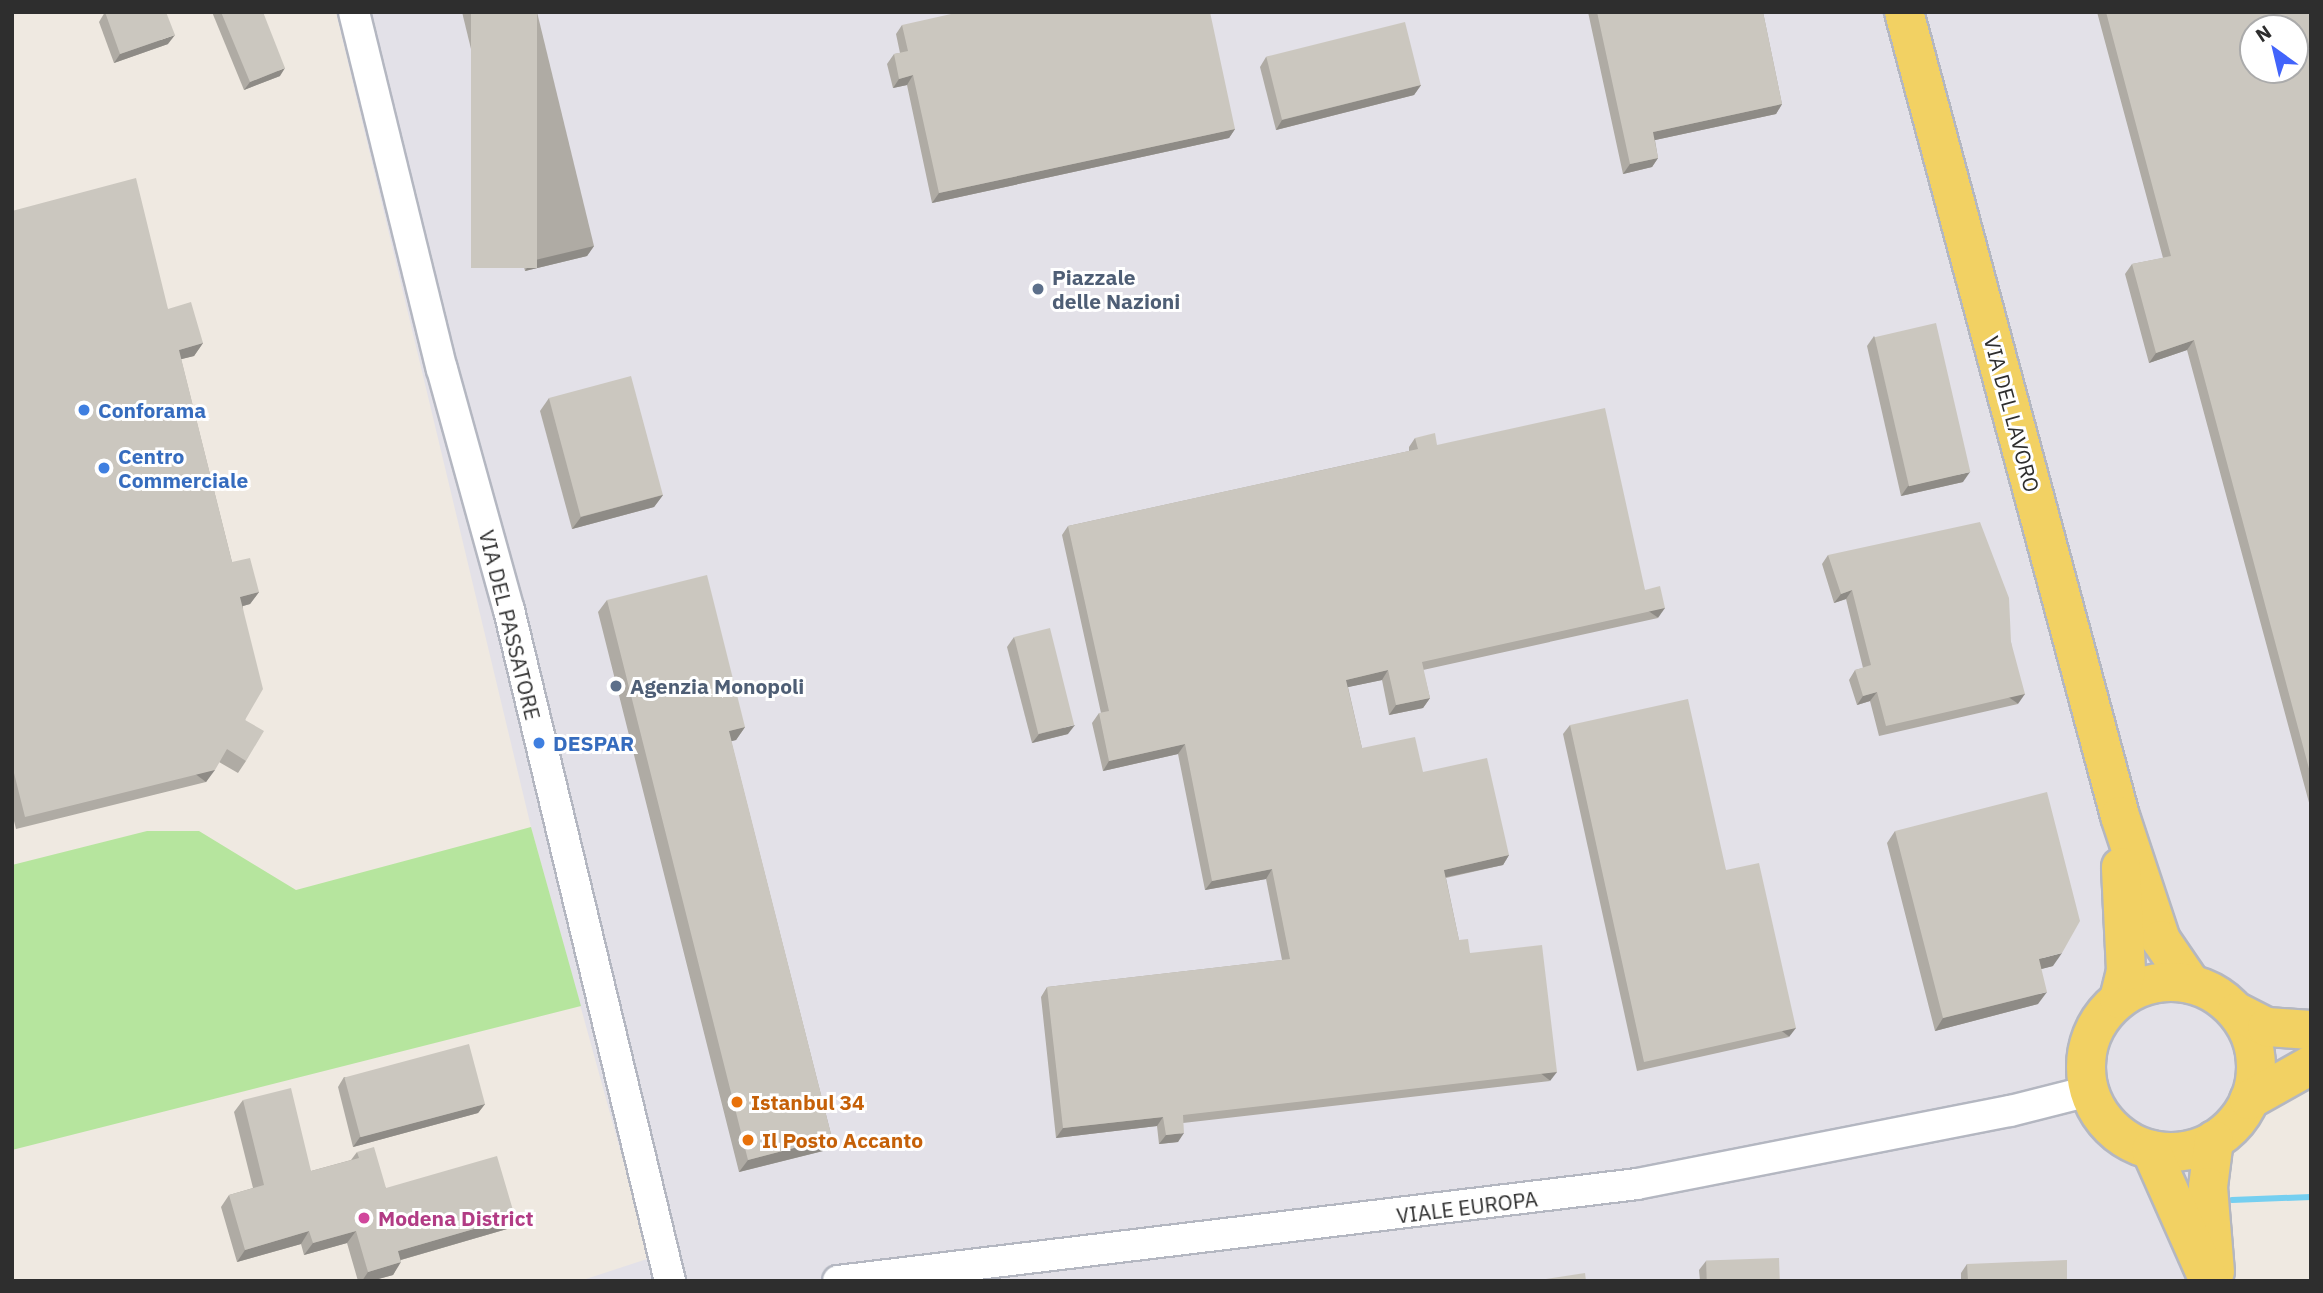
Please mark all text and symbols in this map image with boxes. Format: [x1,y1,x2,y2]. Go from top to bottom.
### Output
north arrow [2239,14,2309,84]
text: N [2251,19,2276,47]
place label: Piazzale delle Nazioni [1052,264,1180,314]
marker: Piazzale delle Nazioni [1030,281,1046,297]
street label: VIA DEL LAVORO [1979,333,2045,495]
place label: Conforama [98,397,206,423]
marker: Conforama [76,402,92,418]
place label: Centro Commerciale [118,443,248,493]
marker: Centro Commerciale [96,460,112,476]
street label: VIA DEL PASSATORE [474,527,546,723]
place label: Agenzia Monopoli [630,673,804,699]
marker: Agenzia Monopoli [608,678,624,694]
place label: DESPAR [553,730,634,756]
marker: DESPAR [531,735,547,751]
place label: Istanbul 34 [751,1089,865,1115]
marker: Istanbul 34 [729,1094,745,1110]
place label: Il Posto Accanto [762,1127,923,1153]
marker: Il Posto Accanto [740,1132,756,1148]
street label: VIALE EUROPA [1395,1186,1539,1228]
place label: Modena District [378,1205,534,1231]
marker: Modena District [356,1210,372,1226]

